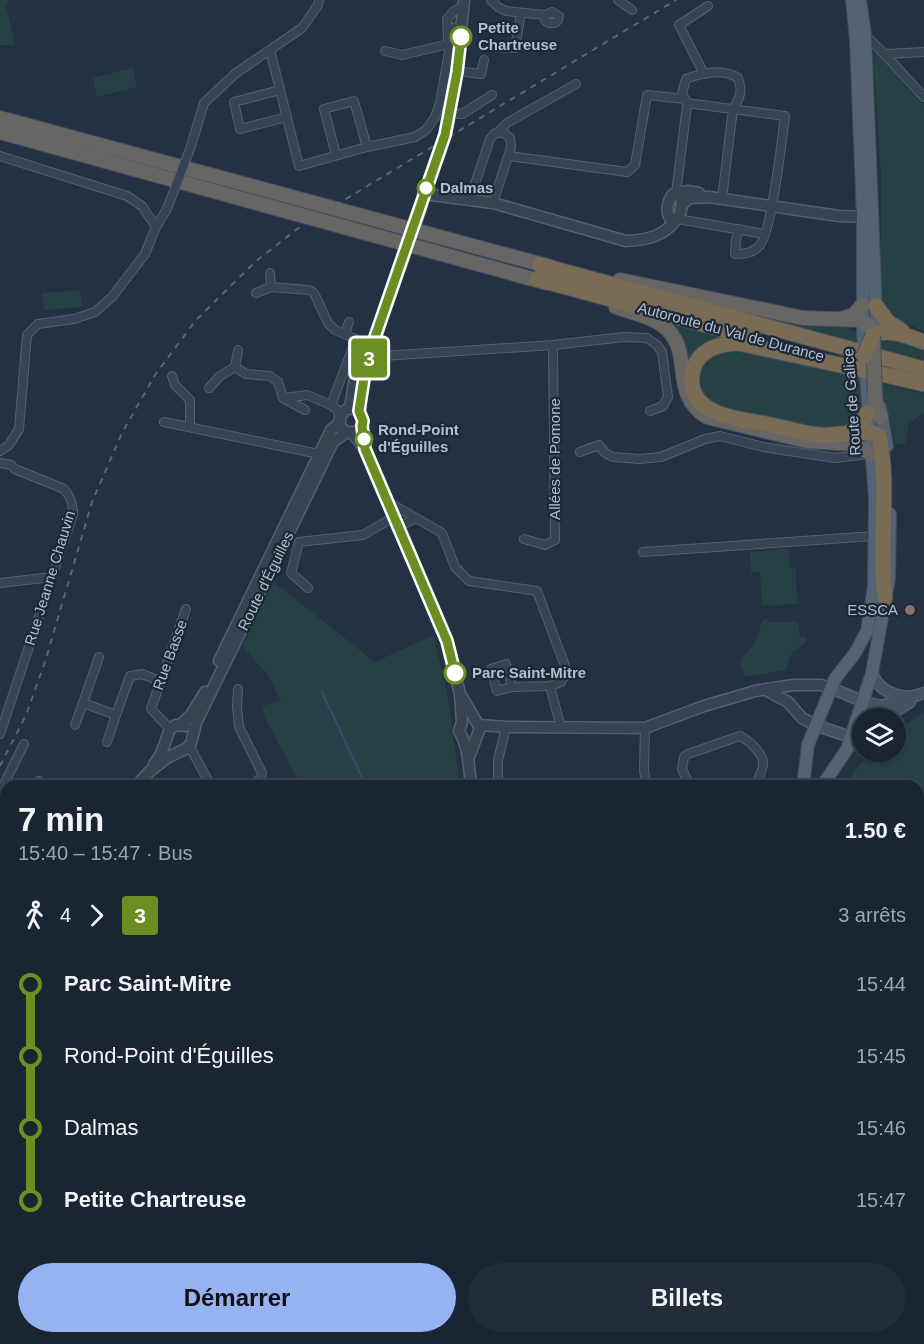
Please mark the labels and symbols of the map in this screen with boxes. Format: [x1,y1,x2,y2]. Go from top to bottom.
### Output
place label: Petite Chartreuse [478,19,557,53]
marker: Petite Chartreuse [450,26,472,48]
marker: Dalmas [417,179,435,197]
place label: Dalmas [440,179,493,196]
street label: Autoroute du Val de Durance [636,298,826,365]
line badge: 3 [350,338,388,378]
street label: Route de Galice [839,348,864,456]
street label: Allées de Pomone [546,398,563,520]
place label: Rond-Point d'Éguilles [378,421,459,455]
marker: Rond-Point d'Éguilles [355,430,373,448]
street label: Rue Jeanne Chauvin [21,508,78,647]
street label: Route d'Éguilles [234,529,297,633]
place label: ESSCA [847,601,898,618]
marker: ESSCA [903,603,917,617]
street label: Rue Basse [149,617,190,692]
marker: Parc Saint-Mitre [444,662,466,684]
place label: Parc Saint-Mitre [472,664,586,681]

